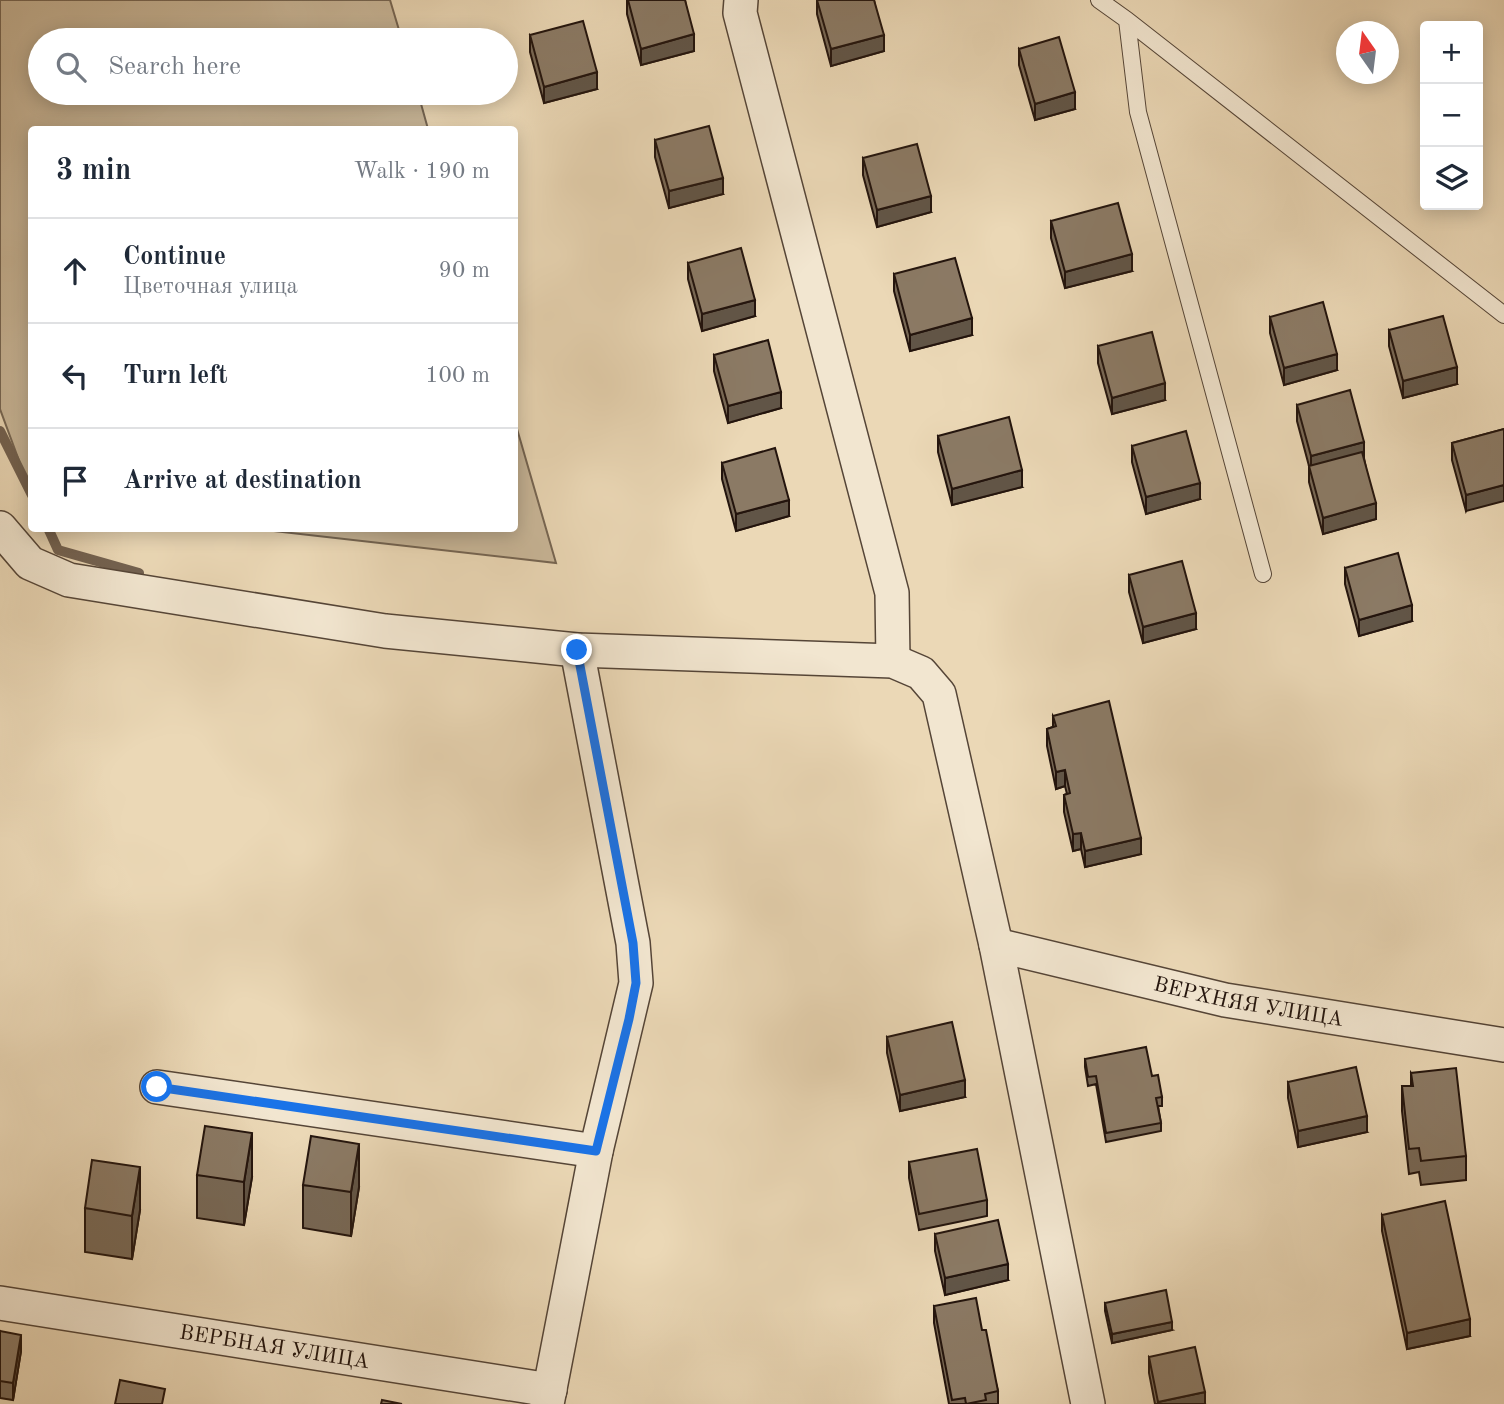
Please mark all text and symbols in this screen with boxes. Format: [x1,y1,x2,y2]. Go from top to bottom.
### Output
north arrow [1336,21,1399,84]
map controls [1420,21,1483,210]
button: + [1420,21,1483,84]
search box [28,28,518,105]
icon: search [52,48,90,86]
text: Search here [108,54,241,80]
button: − [1420,84,1483,147]
button: layers [1420,147,1483,210]
text: 3 min [56,156,131,186]
text: Walk · 190 m [354,160,490,183]
text: Continue [123,244,226,270]
icon: ahead [56,252,94,290]
text: 90 m [439,259,490,282]
text: Цветочная улица [123,275,298,298]
icon: left [56,357,94,395]
text: Turn left [123,363,228,389]
text: 100 m [425,364,490,387]
icon: arrive [56,462,94,500]
text: Arrive at destination [123,468,362,494]
route end [561,634,592,665]
street label: ВЕРХНЯЯ УЛИЦА [1151,974,1345,1031]
route start [141,1071,172,1102]
street label: ВЕРБНАЯ УЛИЦА [178,1323,371,1373]

